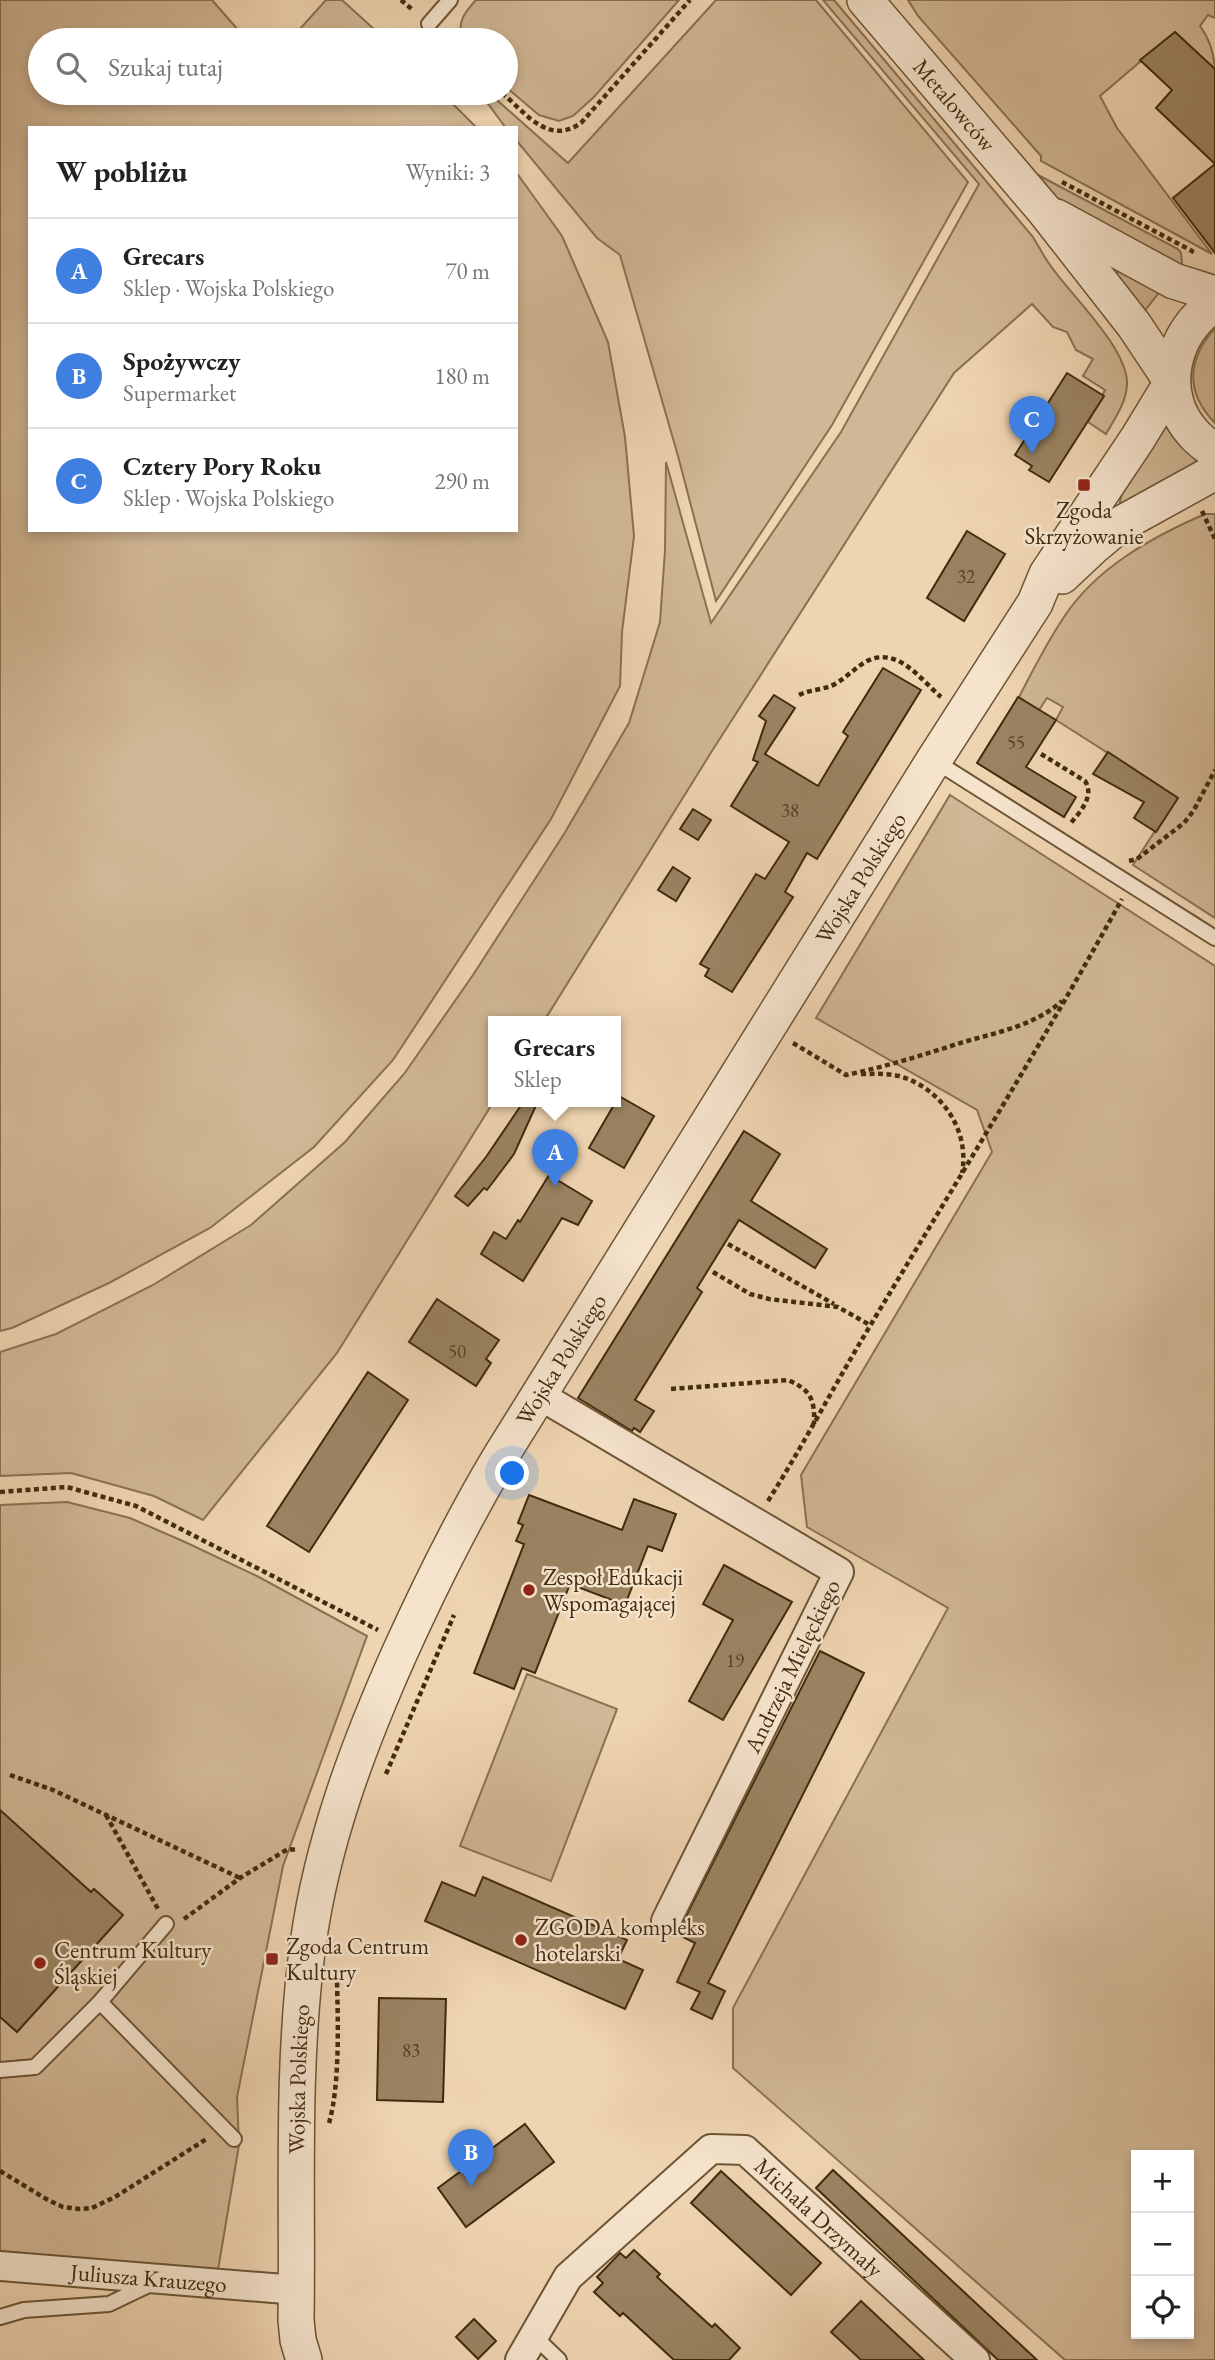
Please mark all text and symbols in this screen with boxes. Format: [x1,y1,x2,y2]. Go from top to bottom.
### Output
search box [28,28,518,105]
icon: search [52,48,90,86]
text: Szukaj tutaj [108,50,223,84]
street label: Metalowców [906,52,1003,158]
text: W pobliżu [56,152,187,191]
text: Wyniki: 3 [406,157,490,187]
text: Grecars [123,239,204,273]
text: A [71,256,87,286]
text: 70 m [445,256,490,286]
text: Sklep · Wojska Polskiego [123,273,334,303]
text: Spożywczy [123,344,241,378]
text: B [72,361,86,391]
text: 180 m [434,361,490,391]
text: Supermarket [123,378,236,408]
pin: C [1009,396,1055,454]
text: Cztery Pory Roku [123,449,321,483]
text: C [71,466,87,496]
text: 290 m [434,466,490,496]
marker: Zgoda Skrzyżowanie [1076,477,1092,493]
text: Sklep · Wojska Polskiego [123,483,334,513]
place label: Zgoda Skrzyżowanie [1025,495,1144,551]
house number: 32 [957,564,975,589]
house number: 55 [1007,730,1025,755]
house number: 38 [781,798,799,823]
street label: Wojska Polskiego [808,806,913,950]
popup [488,1016,621,1107]
text: Grecars [514,1030,595,1064]
text: Sklep [514,1064,562,1094]
pin: A [532,1129,578,1187]
street label: Wojska Polskiego [509,1288,613,1431]
house number: 50 [448,1339,466,1364]
your location [495,1456,529,1490]
place label: Zespoł Edukacji Wspomagającej [543,1562,683,1618]
street label: Andrzeja Mielęckiego [737,1574,847,1759]
marker: Zespoł Edukacji Wspomagającej [521,1582,537,1598]
house number: 19 [726,1648,744,1673]
place label: ZGODA kompleks hotelarski [535,1912,705,1968]
place label: Zgoda Centrum Kultury [286,1931,429,1987]
marker: ZGODA kompleks hotelarski [513,1932,529,1948]
place label: Centrum Kultury Śląskiej [54,1935,212,1991]
marker: Zgoda Centrum Kultury [264,1951,280,1967]
marker: Centrum Kultury Śląskiej [32,1955,48,1971]
street label: Wojska Polskiego [281,2003,316,2154]
house number: 83 [402,2038,420,2063]
pin: B [448,2129,494,2187]
map controls [1131,2150,1194,2339]
button: + [1131,2150,1194,2213]
street label: Michała Drzymały [748,2151,891,2285]
button: − [1131,2213,1194,2276]
street label: Juliusza Krauzego [67,2257,228,2299]
button: locate [1131,2276,1194,2339]

